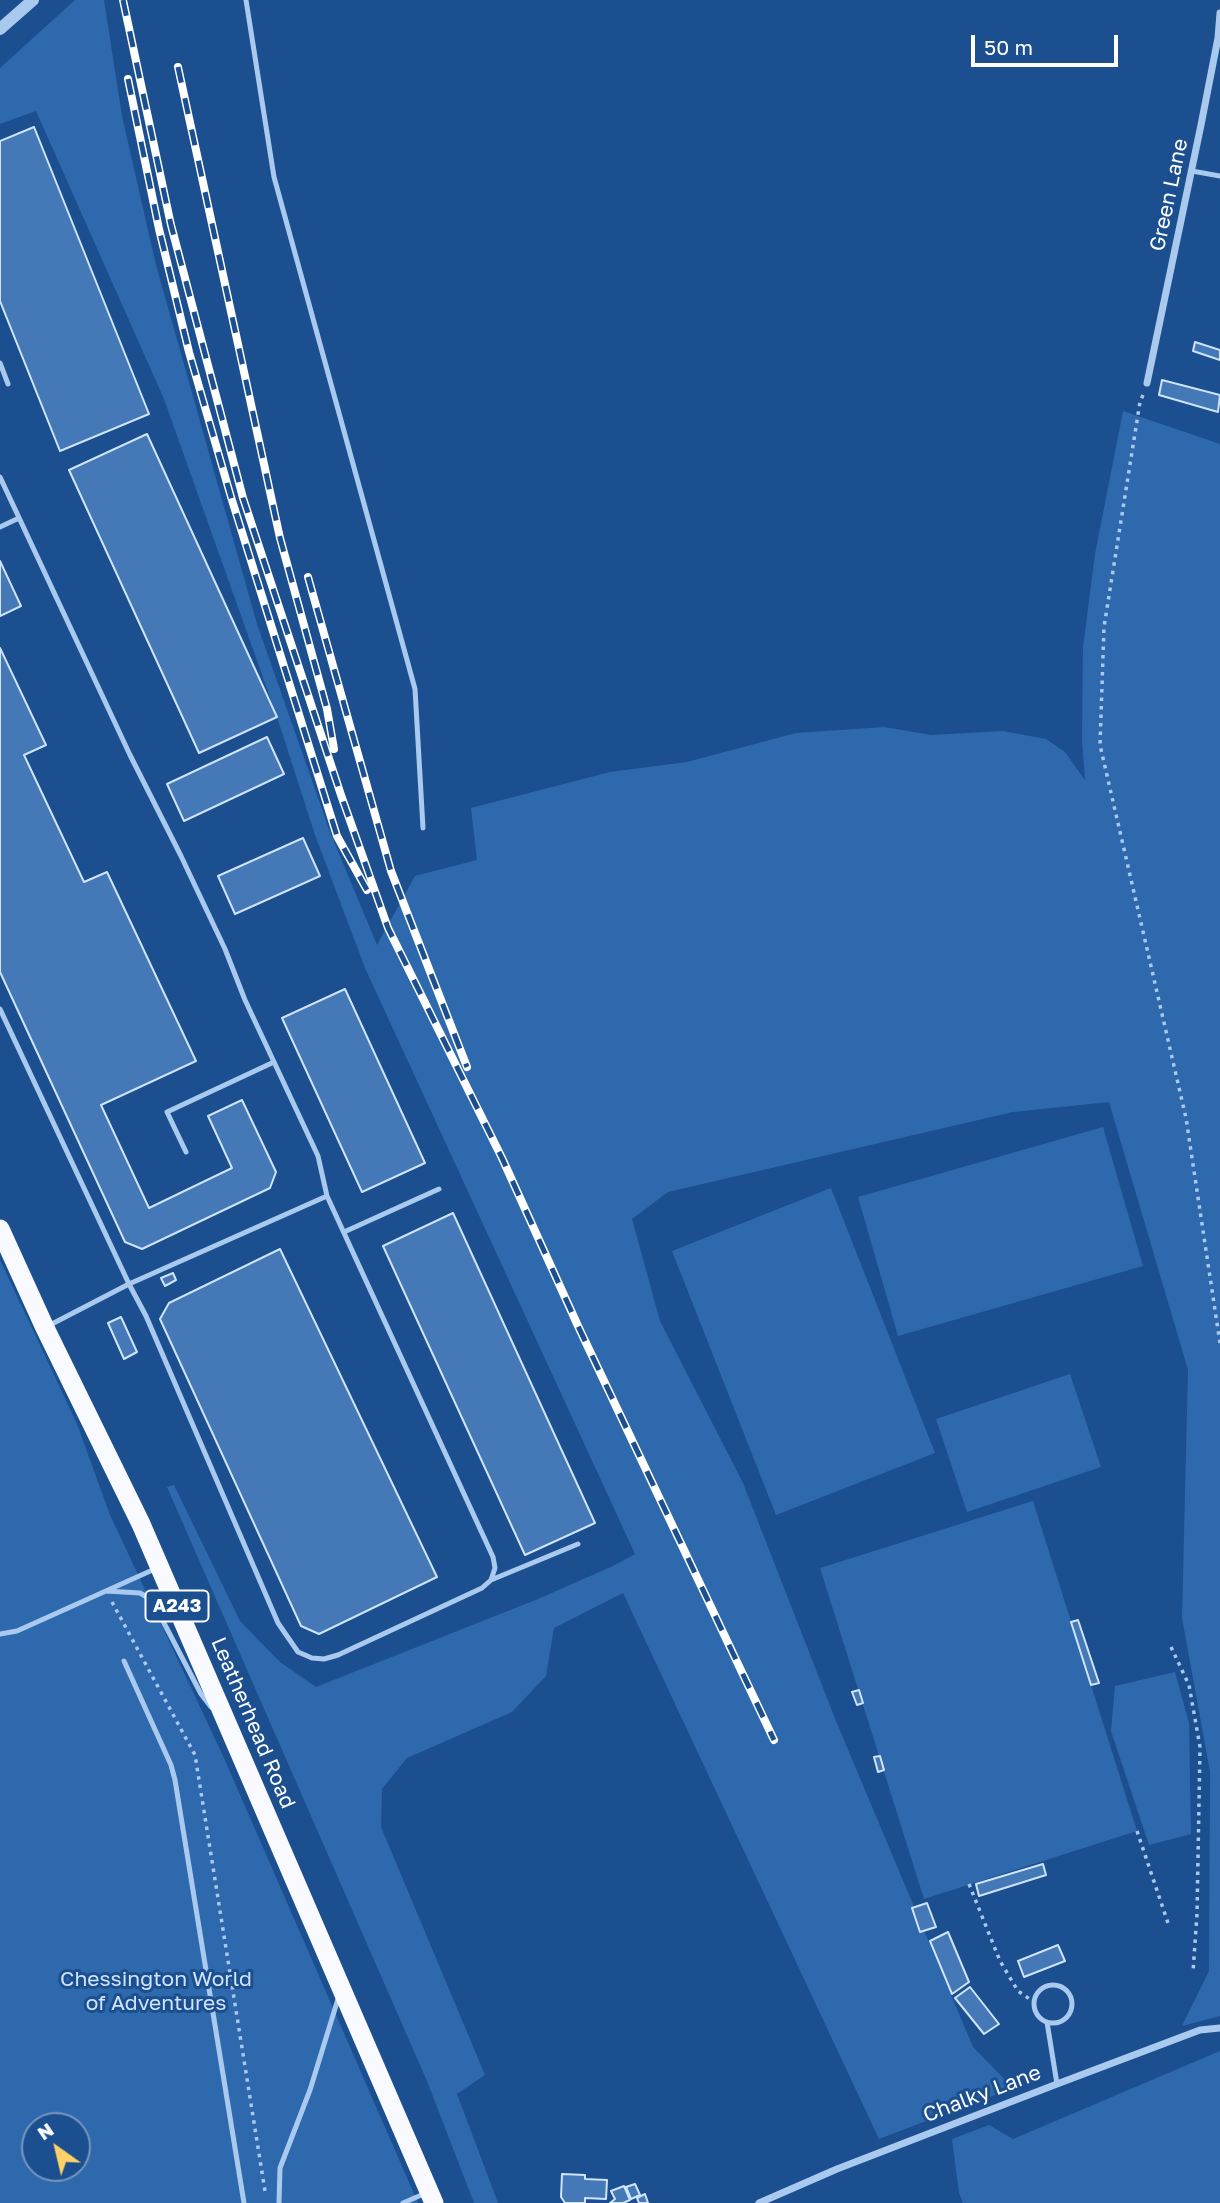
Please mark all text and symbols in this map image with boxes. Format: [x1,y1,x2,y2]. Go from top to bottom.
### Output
scale bar [975,21,1122,65]
text: 50 m [984,34,1033,60]
street label: Green Lane [1145,136,1193,254]
road number: A243 [146,1590,208,1622]
street label: Leatherhead Road [205,1633,301,1813]
park label: Chessington World of Adventures [60,1966,252,2016]
street label: Chalky Lane [920,2060,1044,2128]
north arrow [21,2112,91,2182]
text: N [33,2117,58,2144]

